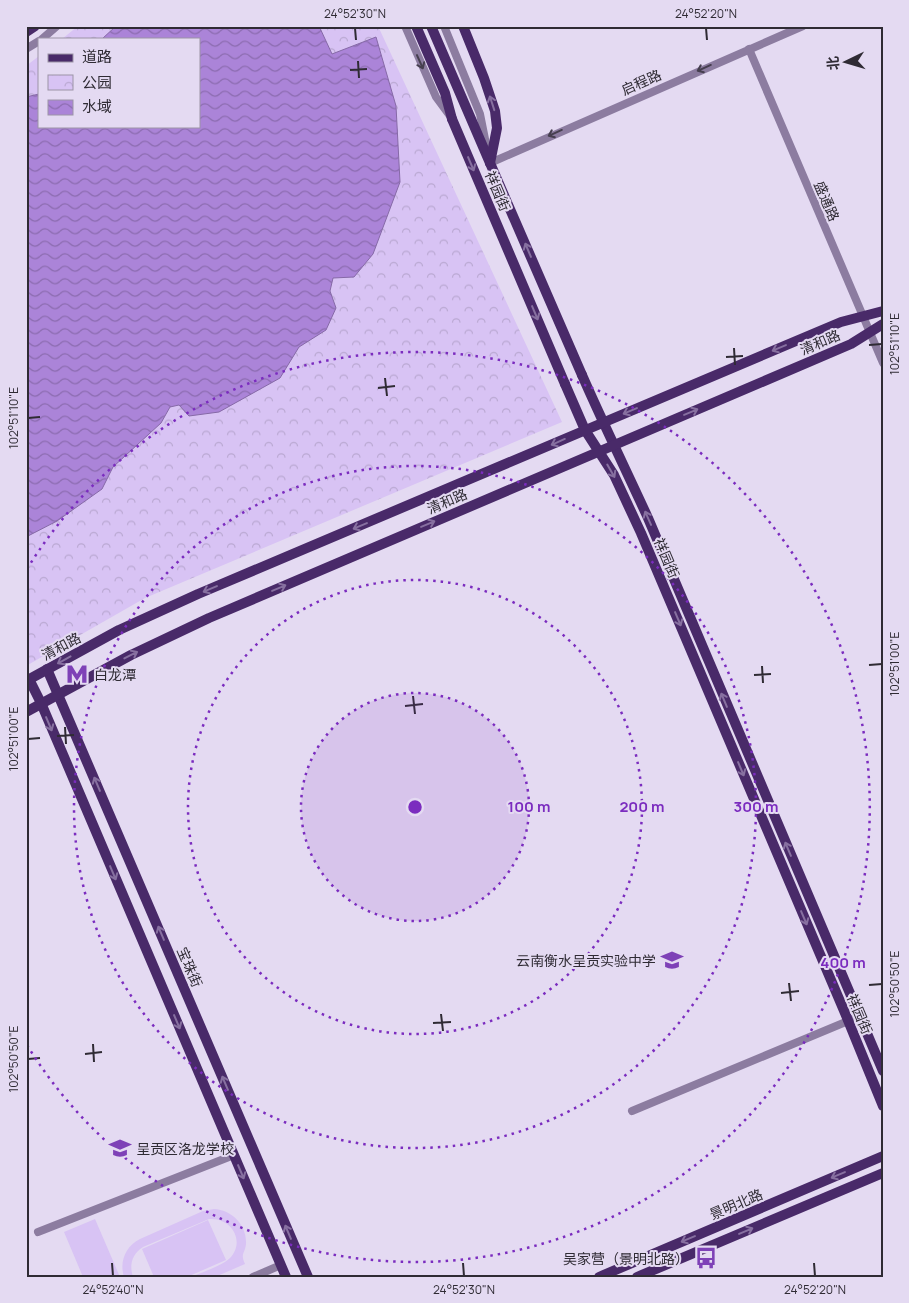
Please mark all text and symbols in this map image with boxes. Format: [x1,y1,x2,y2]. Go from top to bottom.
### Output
text: 24°52'30"N [324,5,386,22]
text: 24°52'20"N [675,5,737,22]
legend [38,38,200,128]
north arrow [822,38,872,88]
text: 道路 [82,46,112,67]
one-way arrow [416,54,426,69]
text: 北 [822,55,843,71]
one-way arrow [697,64,712,74]
street label: 启程路 [618,65,664,99]
text: 公园 [82,72,112,93]
one-way arrow [487,95,496,111]
text: 水域 [82,96,112,117]
one-way arrow [548,129,563,139]
one-way arrow [467,156,476,171]
street label: 祥园街 [481,168,515,214]
street label: 盛通路 [810,178,844,224]
one-way arrow [523,243,532,258]
one-way arrow [530,305,540,320]
text: 102°51'10"E [886,313,903,375]
street label: 清和路 [797,325,843,359]
one-way arrow [772,344,787,353]
text: 102°51'10"E [5,387,22,449]
one-way arrow [623,406,638,416]
one-way arrow [684,407,699,416]
one-way arrow [551,437,566,447]
one-way arrow [606,464,616,478]
street label: 清和路 [424,484,470,518]
one-way arrow [642,511,652,526]
one-way arrow [420,519,435,529]
one-way arrow [353,521,368,531]
street label: 祥园街 [650,535,684,581]
one-way arrow [271,582,286,591]
one-way arrow [203,585,218,595]
one-way arrow [673,611,683,626]
street label: 清和路 [38,628,84,664]
text: 102°51'00"E [886,632,903,696]
one-way arrow [123,650,138,660]
one-way arrow [57,656,72,666]
metro station icon: 白龙潭 [64,661,90,687]
place label: 白龙潭 [94,665,136,684]
one-way arrow [719,692,728,707]
text: 102°51'00"E [5,707,22,771]
one-way arrow [45,716,55,731]
one-way arrow [736,761,746,776]
one-way arrow [91,777,101,792]
text: 100 m [508,796,550,817]
text: 200 m [619,796,665,817]
text: 300 m [734,796,778,817]
centre of rings [406,798,424,816]
one-way arrow [783,842,793,857]
one-way arrow [109,865,119,880]
one-way arrow [800,910,810,925]
one-way arrow [155,926,165,941]
street label: 宝珠街 [173,944,207,990]
school or university icon: 云南衡水呈贡实验中学 [659,947,685,973]
text: 102°50'50"E [886,950,903,1017]
place label: 云南衡水呈贡实验中学 [516,951,656,970]
text: 400 m [820,952,866,973]
street label: 祥园街 [843,991,877,1037]
one-way arrow [173,1014,183,1029]
text: 102°50'50"E [5,1025,22,1092]
one-way arrow [219,1075,228,1090]
school or university icon: 呈贡区洛龙学校 [107,1135,133,1161]
place label: 呈贡区洛龙学校 [136,1139,234,1158]
one-way arrow [237,1164,246,1179]
one-way arrow [831,1171,846,1181]
street label: 景明北路 [707,1184,765,1224]
one-way arrow [283,1225,293,1240]
one-way arrow [738,1225,753,1235]
one-way arrow [681,1234,696,1244]
bus stop icon: 吴家营（景明北路） [693,1245,719,1271]
place label: 吴家营（景明北路） [563,1249,689,1268]
text: 24°52'40"N [83,1281,143,1298]
text: 24°52'30"N [433,1281,495,1298]
text: 24°52'20"N [784,1281,846,1298]

